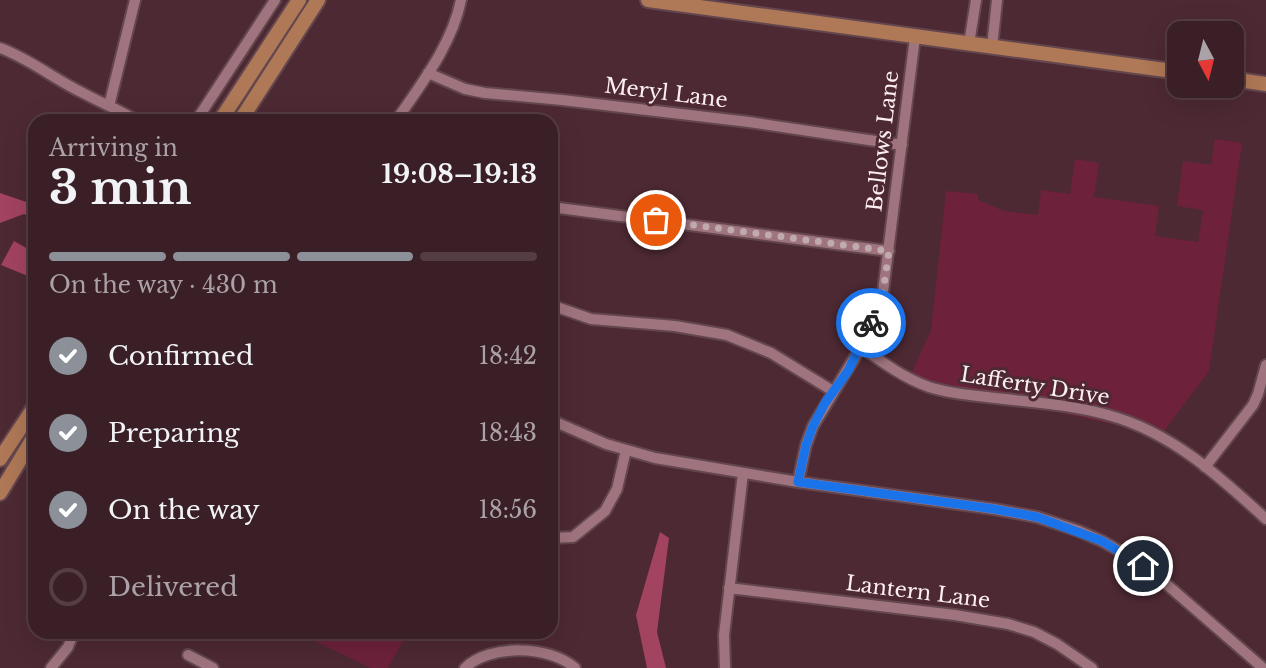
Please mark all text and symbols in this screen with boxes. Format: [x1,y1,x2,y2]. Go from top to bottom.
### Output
north arrow [1167,21,1244,98]
map controls [1167,21,1244,98]
street label: Bellows Lane [861,69,905,213]
street label: Meryl Lane [603,73,729,113]
text: Arriving in [49,134,178,162]
text: 19:08–19:13 [381,158,537,190]
text: 3 min [49,159,191,216]
pin [626,190,686,250]
icon: bag [637,201,675,239]
text: On the way · 430 m [49,271,278,299]
courier [836,288,906,358]
icon: bike [852,304,890,342]
icon: check [49,337,87,375]
text: Confirmed [108,340,253,372]
text: 18:42 [479,342,537,370]
street label: Lafferty Drive [958,361,1112,411]
icon: check [49,414,87,452]
text: Preparing [108,417,240,449]
text: 18:43 [479,419,537,447]
icon: check [49,491,87,529]
text: On the way [108,494,260,526]
text: 18:56 [478,496,537,524]
pin [1113,536,1173,596]
icon: home [1124,547,1162,585]
street label: Lantern Lane [844,570,992,614]
text: Delivered [108,571,238,603]

